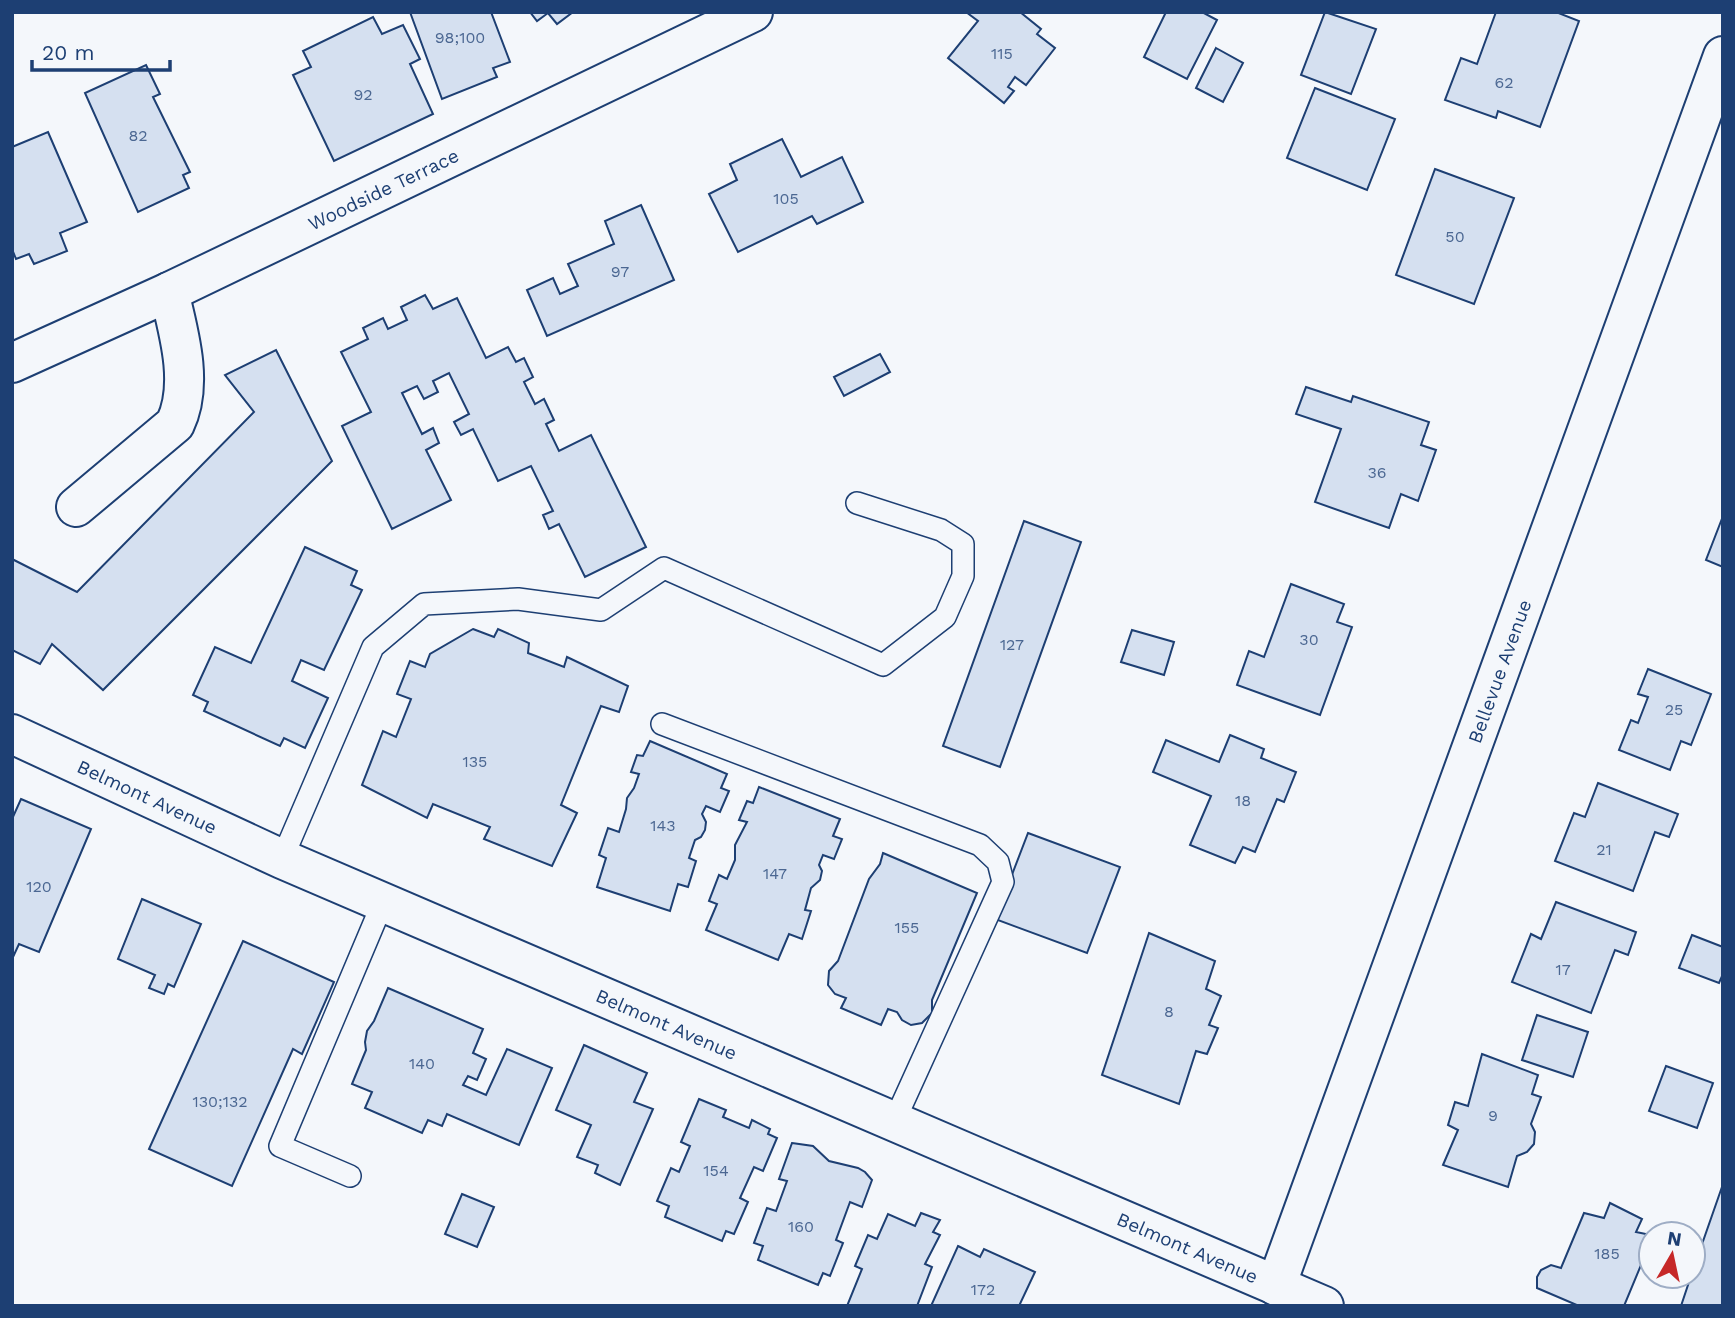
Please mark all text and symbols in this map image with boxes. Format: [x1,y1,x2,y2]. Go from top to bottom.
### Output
scale bar [32,28,170,72]
house number: 98;100 [435,28,485,47]
text: 20 m [42,40,94,65]
house number: 115 [991,44,1013,63]
house number: 62 [1494,73,1514,92]
house number: 92 [353,85,373,104]
house number: 82 [128,126,148,145]
street label: Woodside Terrace [305,144,463,236]
house number: 105 [773,189,799,208]
house number: 50 [1445,227,1465,246]
house number: 97 [611,262,629,281]
house number: 36 [1367,463,1387,482]
street label: Bellevue Avenue [1463,596,1537,747]
house number: 30 [1299,630,1319,649]
house number: 127 [1000,635,1024,654]
house number: 25 [1665,700,1683,719]
house number: 135 [463,752,487,771]
street label: Belmont Avenue [74,755,220,839]
house number: 18 [1235,791,1251,810]
house number: 143 [650,816,676,835]
house number: 21 [1596,840,1612,859]
house number: 147 [763,864,787,883]
house number: 120 [26,877,52,896]
house number: 155 [895,918,919,937]
house number: 17 [1555,960,1571,979]
street label: Belmont Avenue [592,984,740,1065]
house number: 8 [1164,1002,1174,1021]
house number: 140 [409,1054,435,1073]
house number: 130;132 [192,1092,248,1111]
house number: 9 [1488,1106,1498,1125]
house number: 154 [703,1161,729,1180]
street label: Belmont Avenue [1113,1208,1262,1288]
house number: 160 [788,1217,814,1236]
north arrow [1637,1220,1707,1290]
text: N [1666,1226,1683,1251]
house number: 185 [1594,1244,1620,1263]
house number: 172 [971,1280,995,1299]

